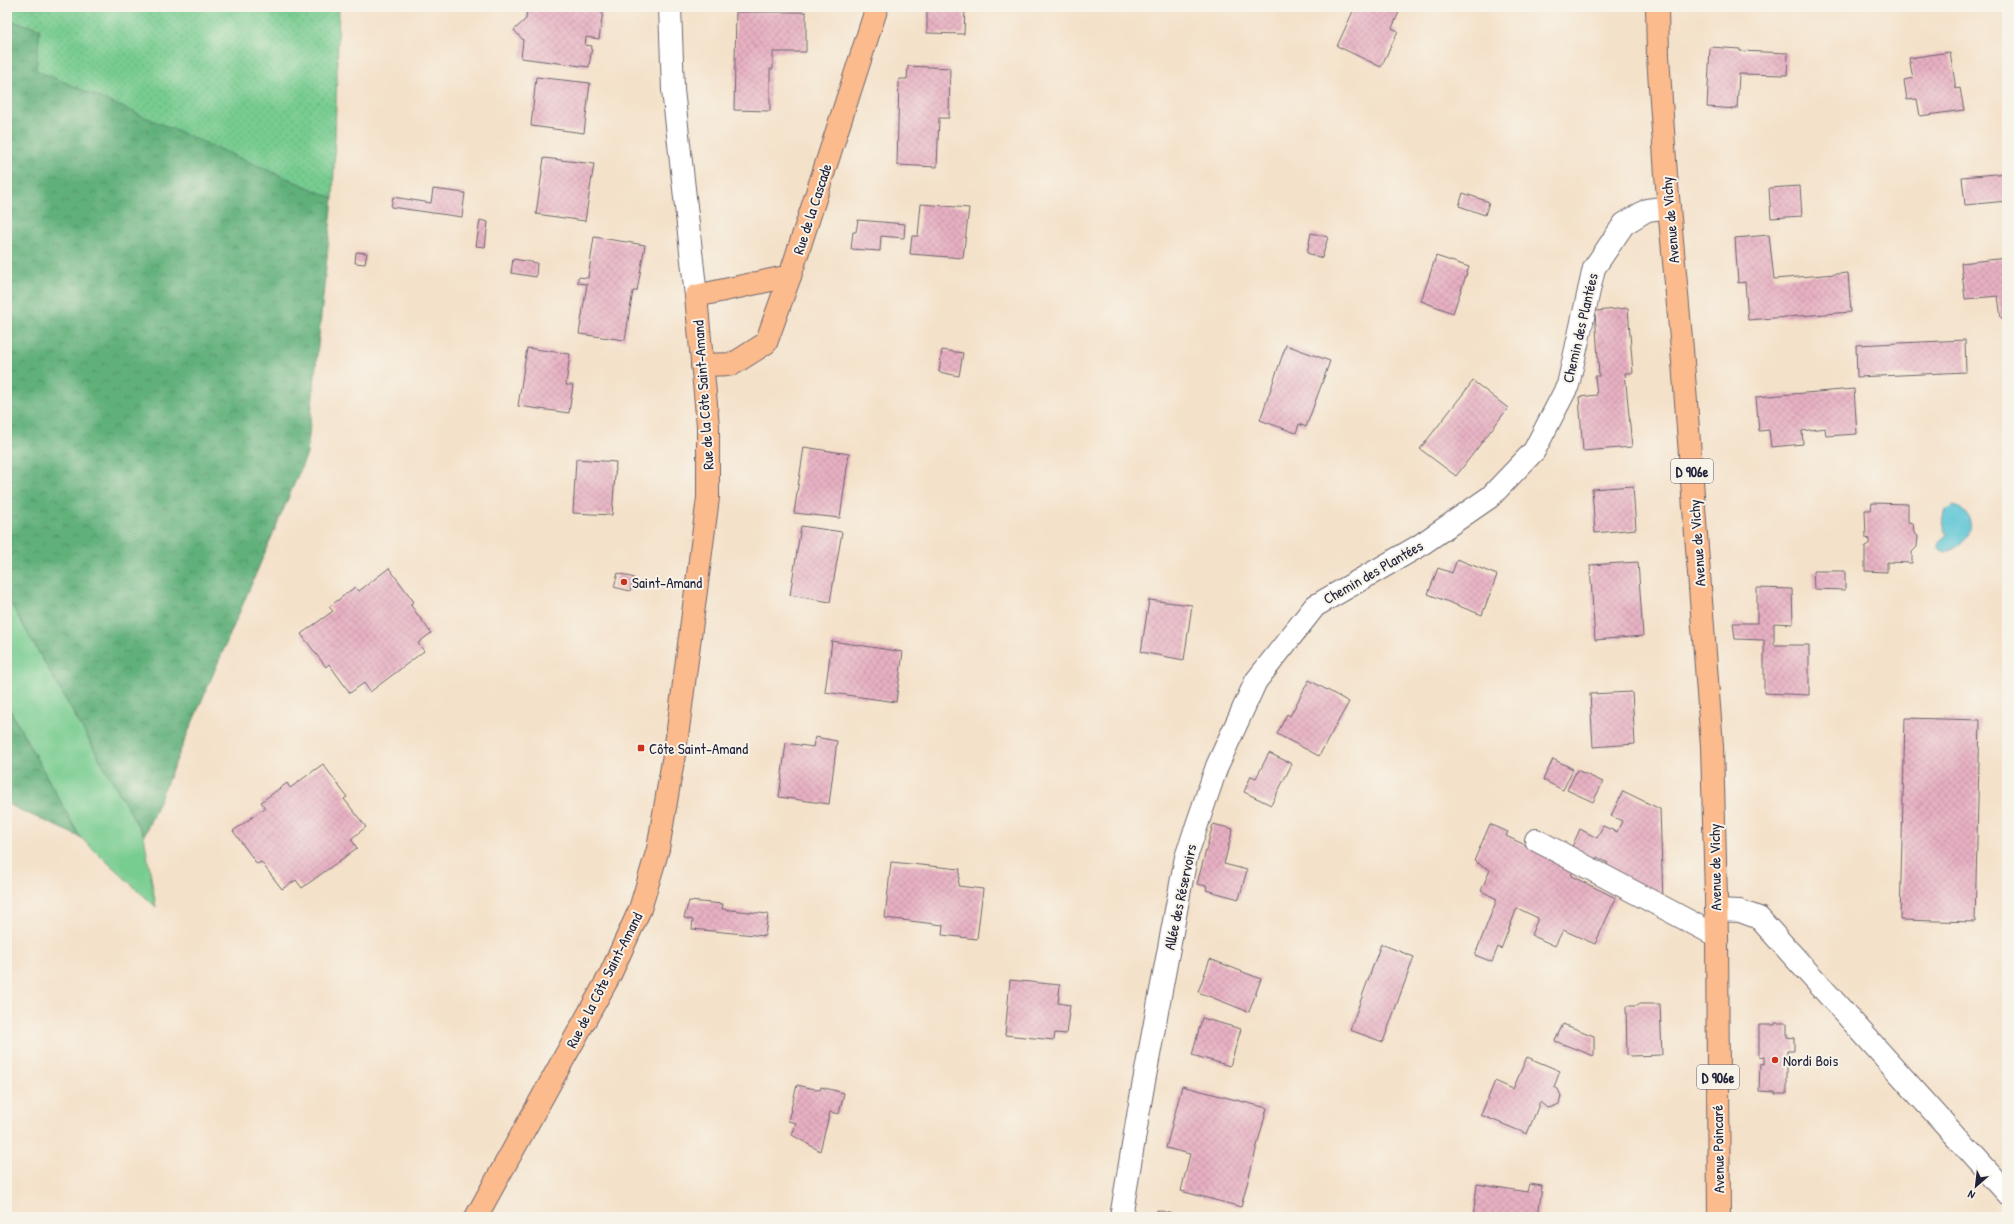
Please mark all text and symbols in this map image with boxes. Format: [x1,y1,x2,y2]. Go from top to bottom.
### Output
street label: Rue de la Cascade [787,161,837,257]
street label: Avenue de Vichy [1656,176,1684,264]
street label: Chemin des Plantées [1557,271,1603,385]
street label: Rue de la Côte Saint-Amand [687,319,719,470]
road number: D 906e [1671,459,1713,483]
street label: Avenue de Vichy [1683,499,1711,587]
street label: Chemin des Plantées [1319,535,1427,609]
place label: Saint-Amand [632,572,702,593]
marker: Saint-Amand [619,577,629,587]
place label: Côte Saint-Amand [649,738,748,759]
marker: Côte Saint-Amand [636,743,646,753]
street label: Avenue de Vichy [1704,823,1726,911]
street label: Allée des Réservoirs [1159,842,1201,952]
street label: Rue de la Côte Saint-Amand [561,908,647,1052]
place label: Nordi Bois [1783,1050,1838,1071]
marker: Nordi Bois [1770,1055,1780,1065]
road number: D 906e [1697,1065,1739,1089]
street label: Avenue Poincaré [1707,1105,1729,1193]
north arrow [1956,1166,1996,1206]
text: N [1965,1187,1977,1202]

